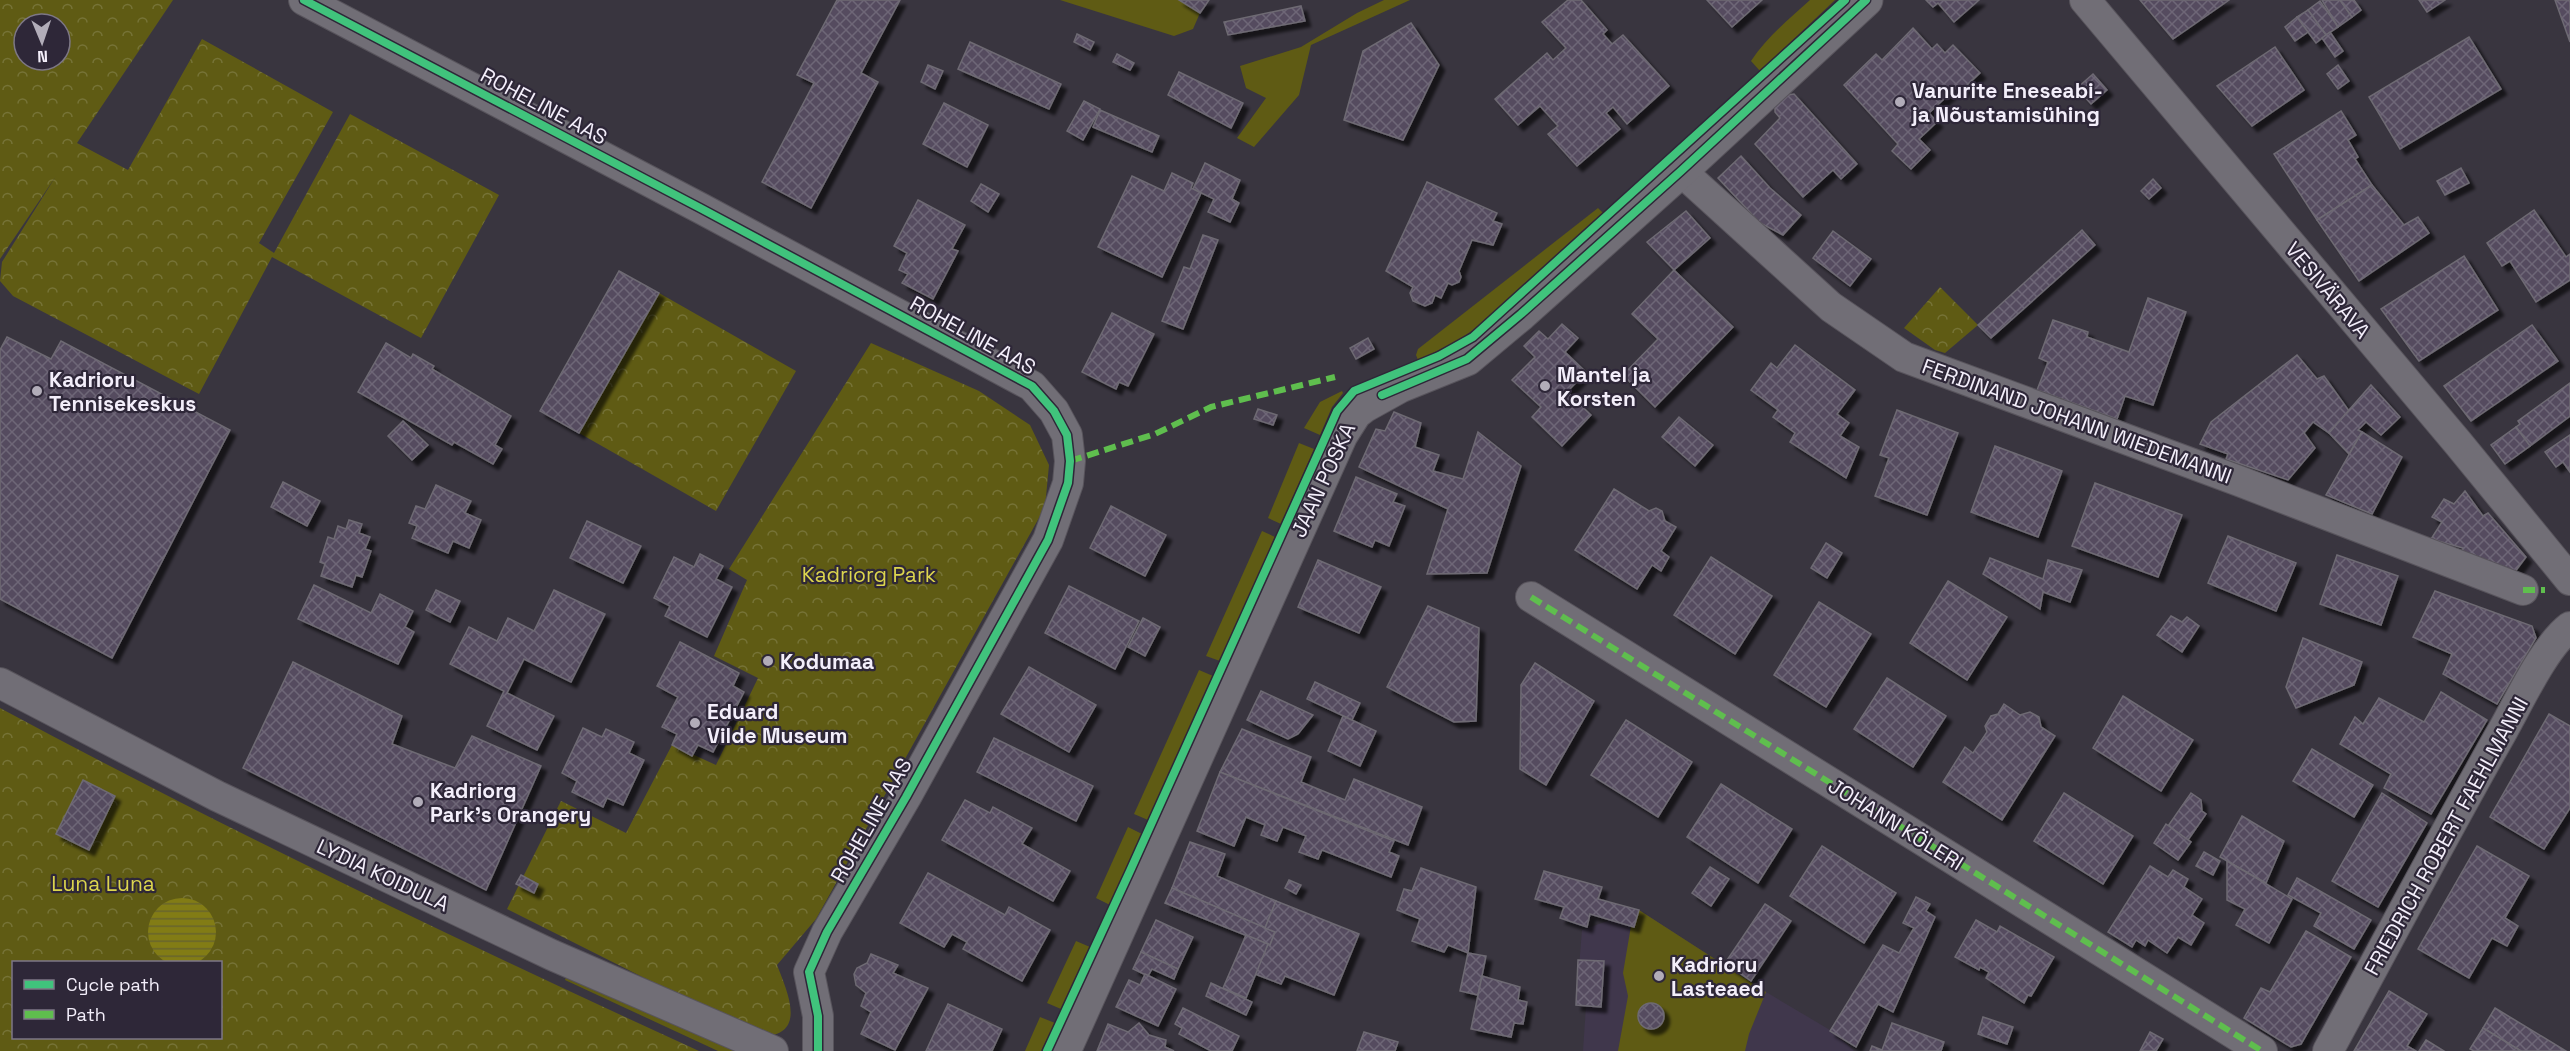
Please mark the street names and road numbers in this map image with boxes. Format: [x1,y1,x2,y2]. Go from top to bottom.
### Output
street label: ROHELINE AAS [476,61,612,151]
street label: VESIVÄRAVA [2280,236,2376,344]
street label: ROHELINE AAS [905,289,1041,381]
street label: FERDINAND JOHANN WIEDEMANNI [1918,352,2236,490]
street label: JAAN POSKA [1285,418,1361,542]
street label: FRIEDRICH ROBERT FAEHLMANNI [2358,692,2534,980]
street label: ROHELINE AAS [824,753,918,887]
street label: JOHANN KÖLERI [1823,772,1969,876]
street label: LYDIA KOIDULA [312,833,454,917]

